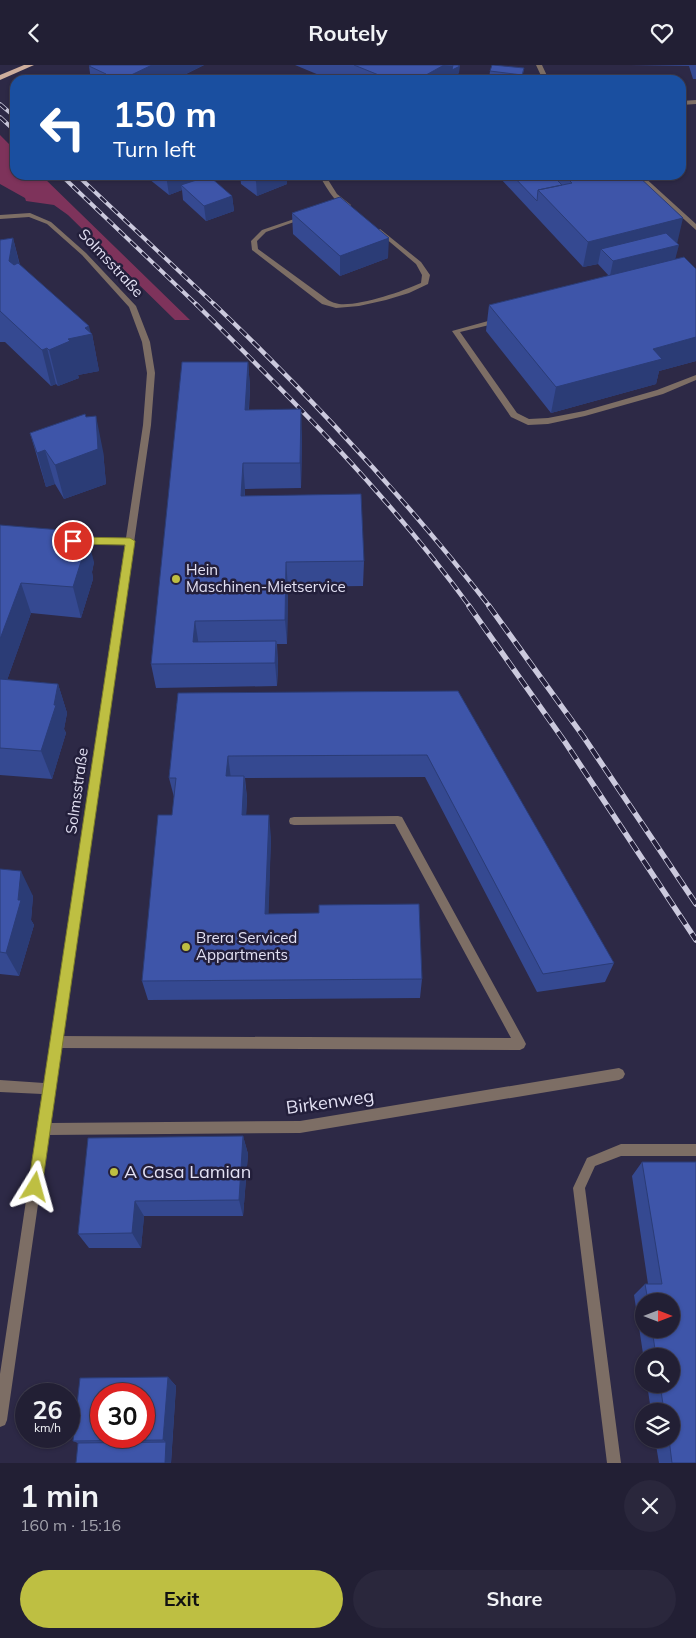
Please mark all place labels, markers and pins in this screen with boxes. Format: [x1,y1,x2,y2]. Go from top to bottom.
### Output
pin [52,520,94,562]
place label: Hein Maschinen-Mietservice [186,560,346,596]
marker: Hein Maschinen-Mietservice [170,573,182,585]
place label: Brera Serviced Appartments [196,928,297,964]
marker: Brera Serviced Appartments [180,941,192,953]
place label: A Casa Lamian [124,1160,251,1183]
marker: A Casa Lamian [108,1166,120,1178]

